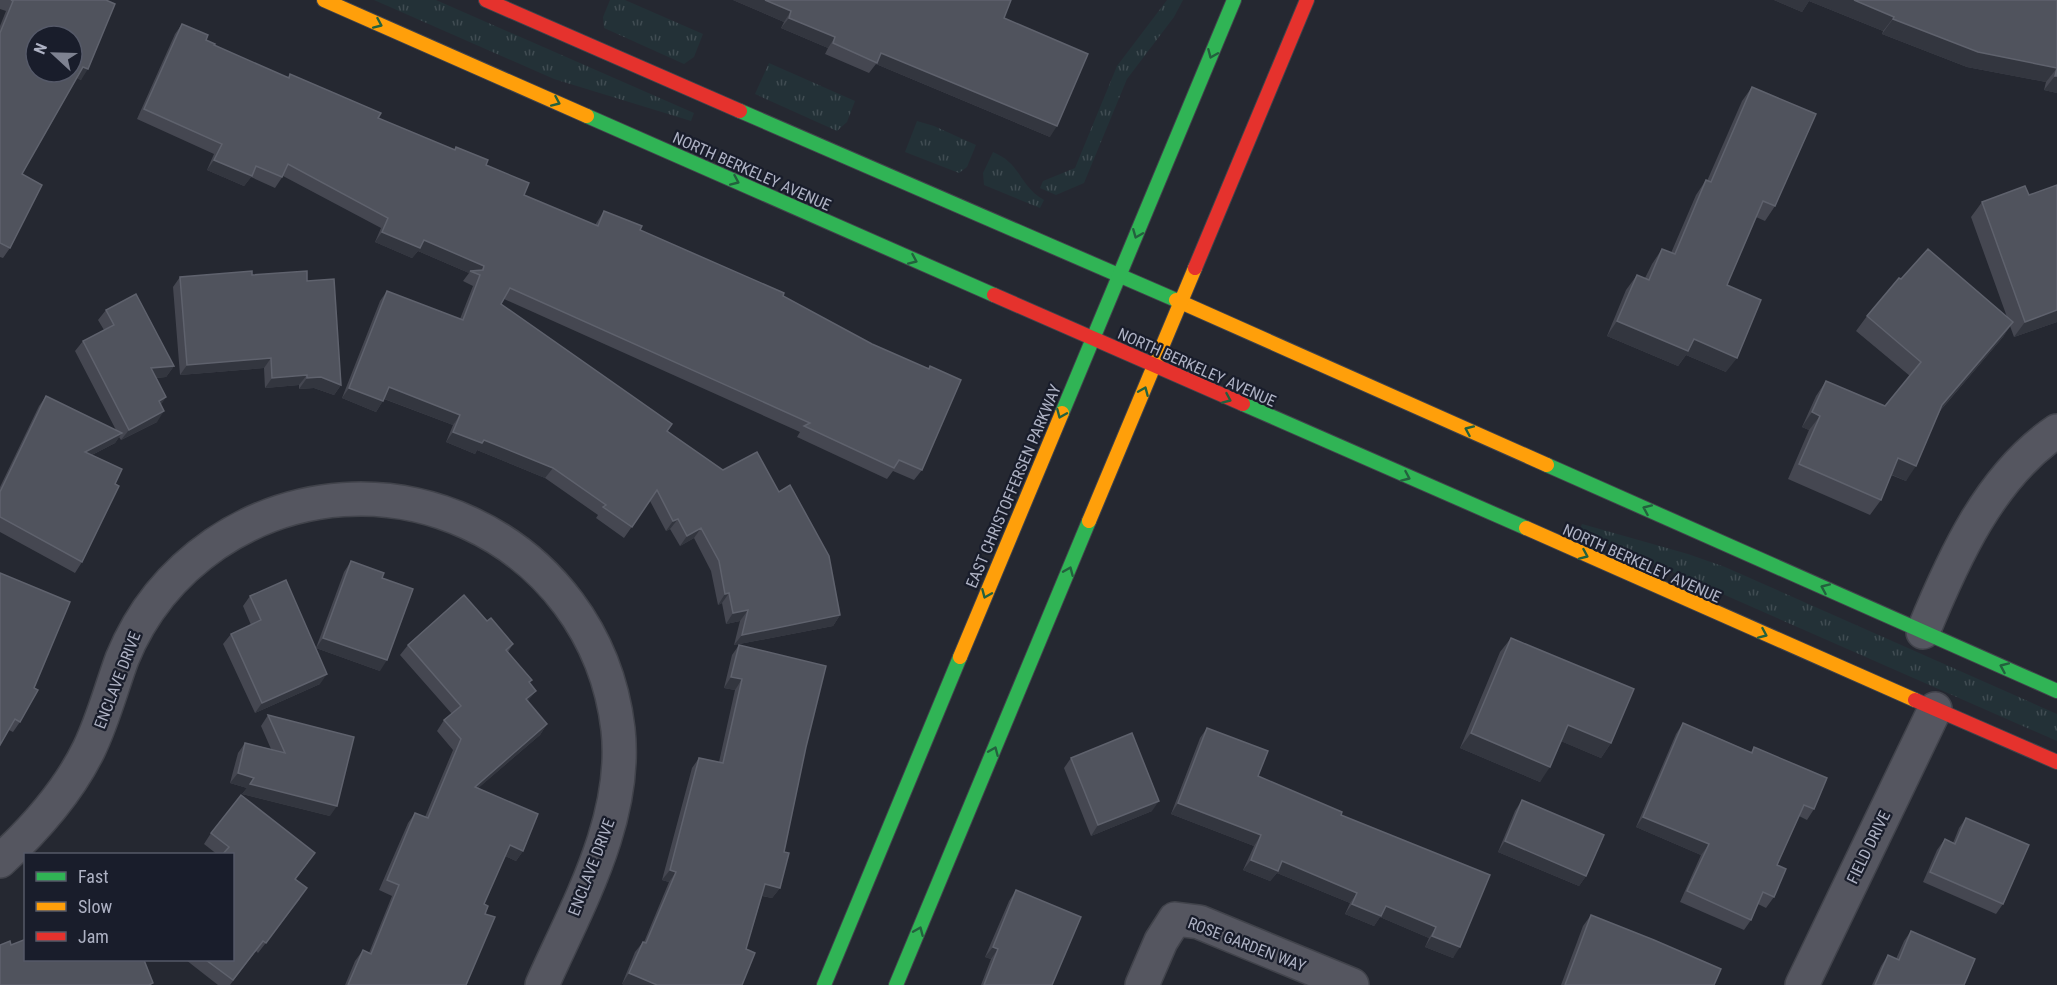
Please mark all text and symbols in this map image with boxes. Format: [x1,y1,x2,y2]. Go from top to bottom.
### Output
one-way arrow [371,16,382,28]
north arrow [24,24,84,84]
text: N [30,40,51,57]
one-way arrow [1207,48,1219,59]
one-way arrow [550,95,561,107]
street label: NORTH BERKELEY AVENUE [670,128,834,215]
one-way arrow [728,174,739,186]
one-way arrow [1132,228,1144,239]
one-way arrow [907,253,918,265]
street label: NORTH BERKELEY AVENUE [1115,324,1279,411]
street label: EAST CHRISTOFFERSEN PARKWAY [962,381,1065,591]
one-way arrow [1137,386,1149,397]
one-way arrow [1221,391,1232,403]
one-way arrow [1056,408,1068,419]
one-way arrow [1464,425,1475,437]
one-way arrow [1399,470,1410,482]
one-way arrow [1642,504,1653,516]
street label: NORTH BERKELEY AVENUE [1560,520,1724,607]
one-way arrow [1578,548,1589,560]
one-way arrow [1062,566,1074,577]
one-way arrow [1821,583,1832,595]
one-way arrow [981,588,993,599]
one-way arrow [1756,627,1767,639]
street label: ENCLAVE DRIVE [90,629,145,731]
one-way arrow [1999,662,2010,674]
one-way arrow [987,746,999,757]
street label: FIELD DRIVE [1843,808,1894,887]
street label: ENCLAVE DRIVE [564,816,619,918]
legend [24,853,234,961]
text: Fast [78,866,109,887]
text: Slow [78,896,113,917]
street label: ROSE GARDEN WAY [1185,913,1309,976]
text: Jam [78,926,109,947]
one-way arrow [912,926,924,937]

